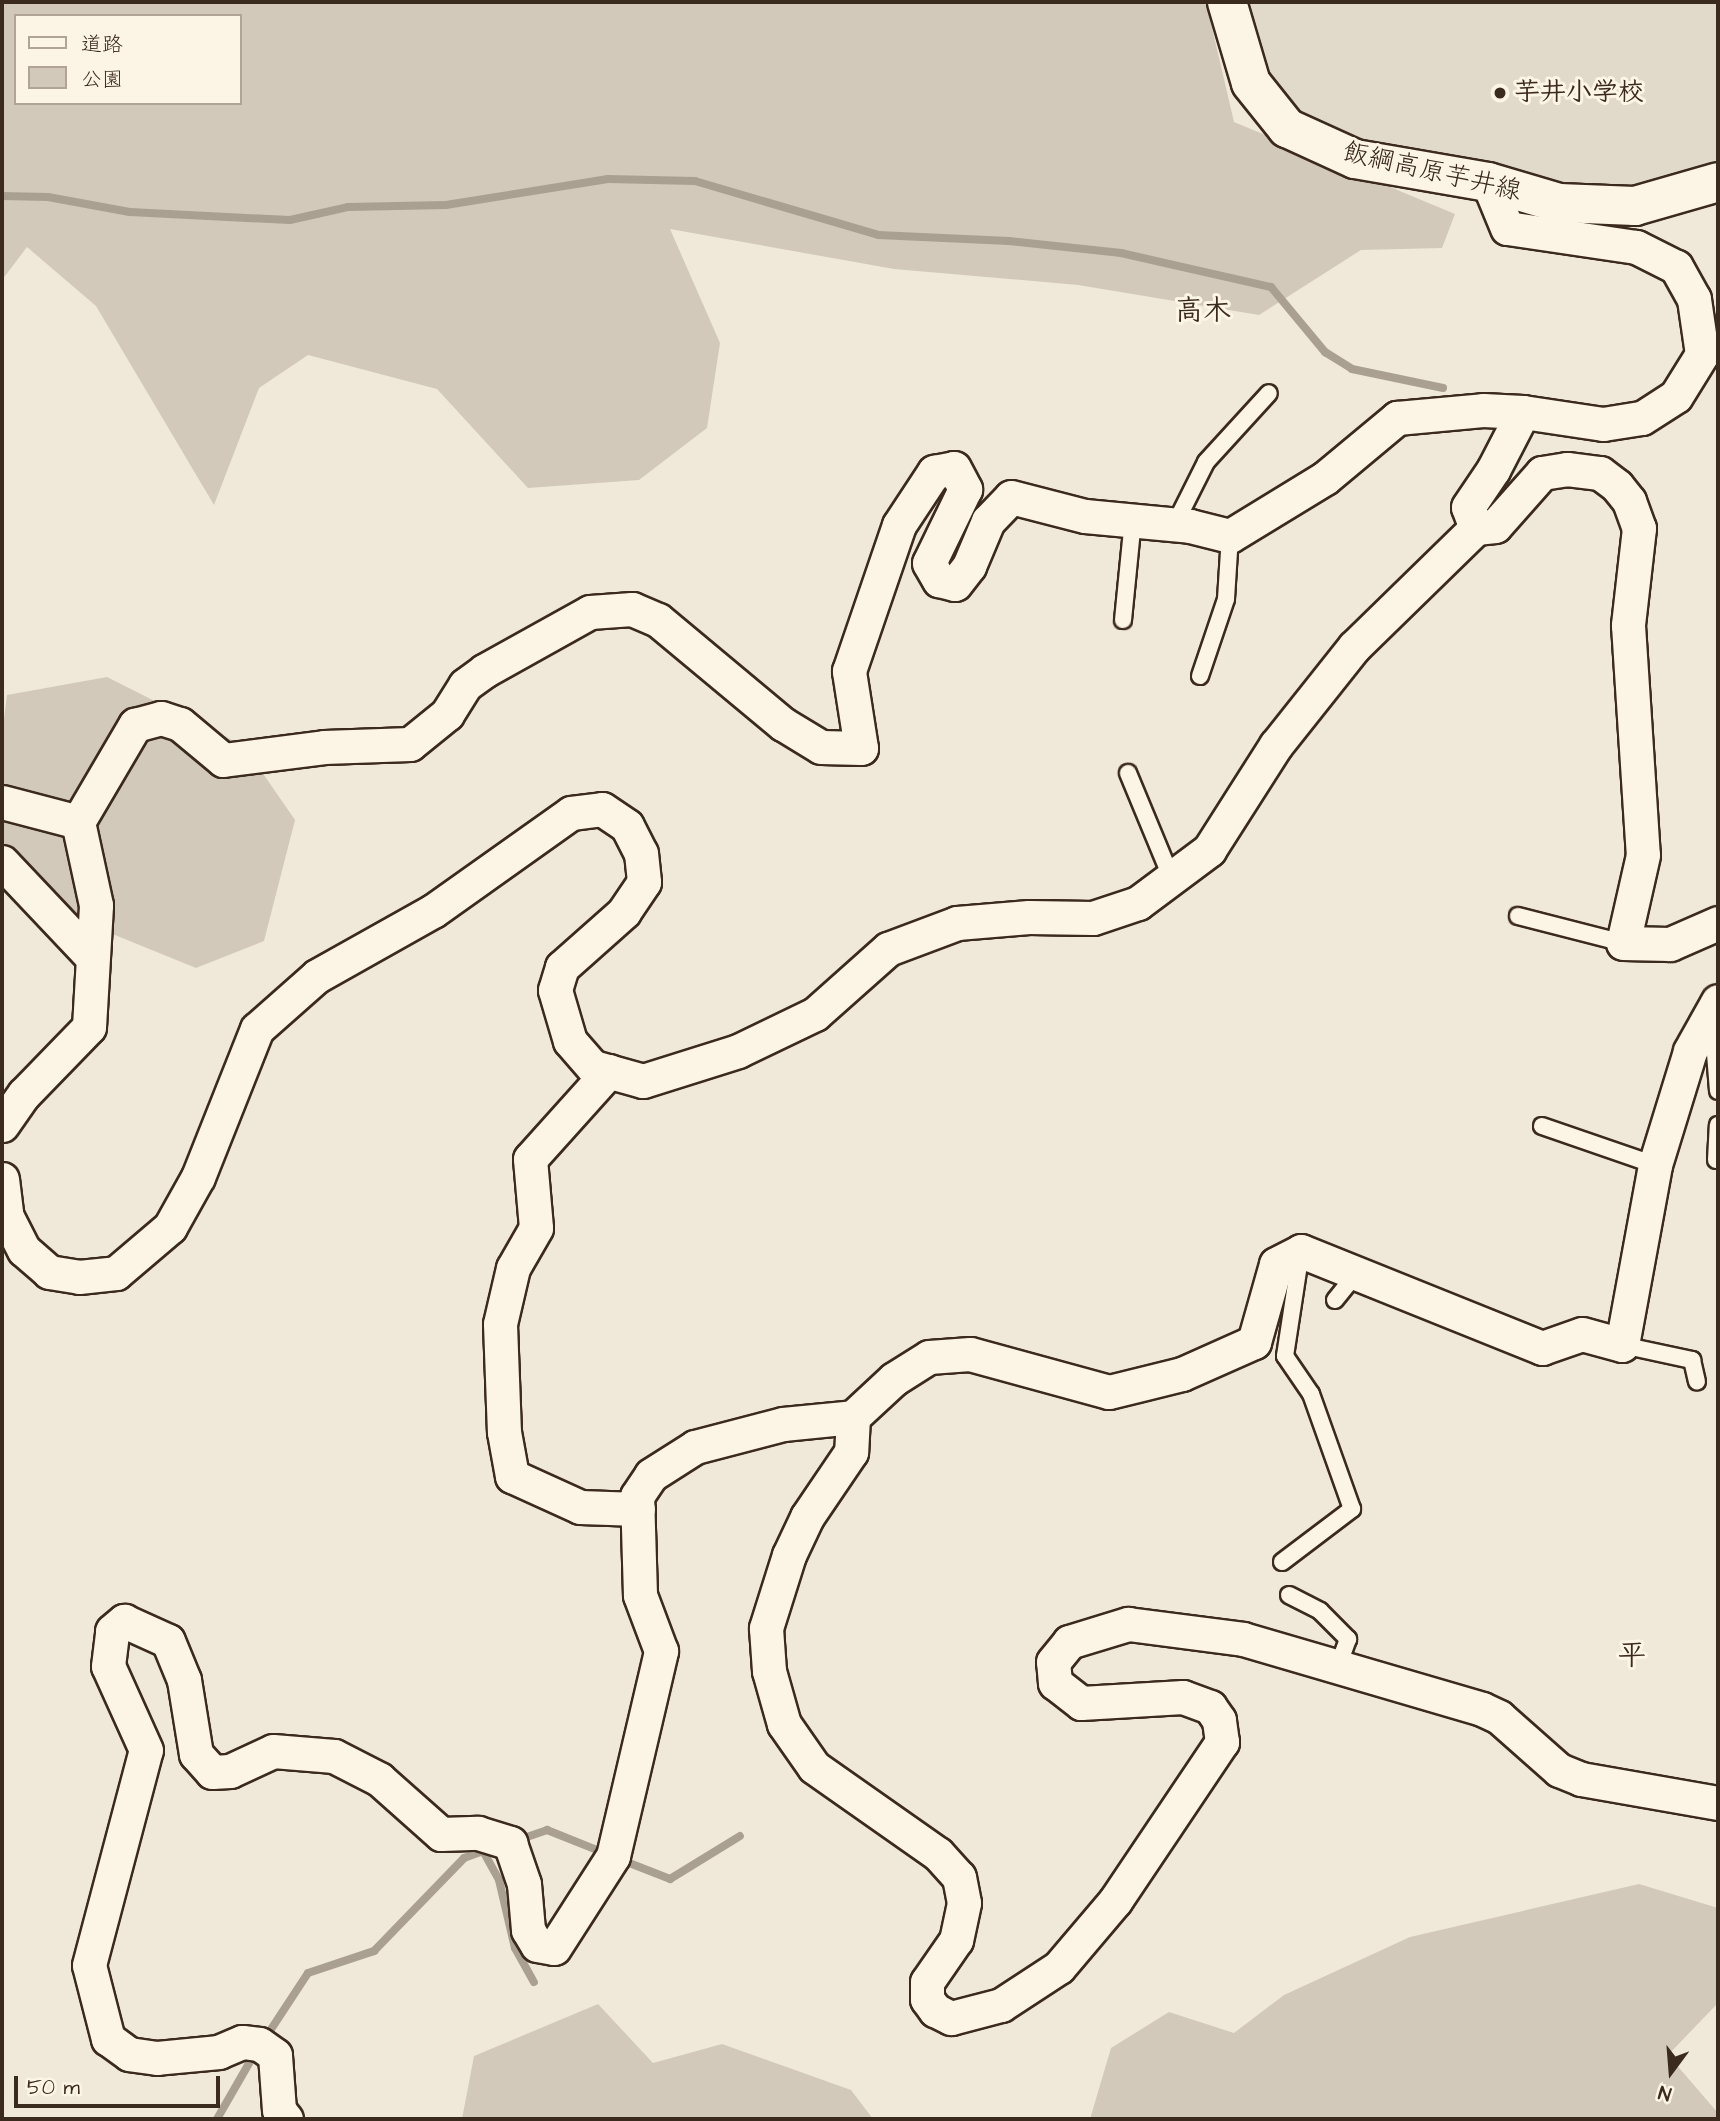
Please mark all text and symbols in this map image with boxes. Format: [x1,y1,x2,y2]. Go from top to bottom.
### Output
legend [14,14,242,105]
text: 道路 [81,30,123,59]
text: 公園 [81,65,123,94]
place label: 芋井小学校 [1514,77,1644,109]
marker: 芋井小学校 [1492,85,1508,101]
street label: 飯綱高原芋井線 [1340,136,1524,208]
district label: 高木 [1175,294,1231,328]
district label: 平 [1618,1639,1646,1673]
north arrow [1636,2037,1706,2107]
scale bar [18,2062,224,2106]
text: 50 m [27,2073,80,2102]
text: N [1656,2078,1675,2107]

